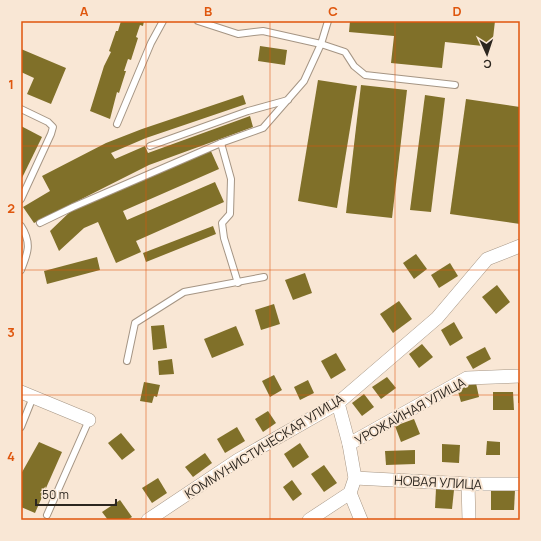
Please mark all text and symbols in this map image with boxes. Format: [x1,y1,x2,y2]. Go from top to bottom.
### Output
text: A [80,2,89,20]
text: B [204,2,212,20]
text: C [328,2,338,20]
text: D [452,2,462,20]
north arrow [467,34,507,74]
text: С [483,57,492,72]
text: 1 [8,75,14,93]
text: 2 [7,199,15,217]
text: 3 [7,323,15,341]
street label: УРОЖАЙНАЯ УЛИЦА [351,373,469,449]
street label: КОММУНИСТИЧЕСКАЯ УЛИЦА [181,389,347,503]
text: 4 [7,447,15,465]
street label: НОВАЯ УЛИЦА [394,471,482,493]
scale bar [36,481,116,507]
text: 50 m [42,486,69,503]

